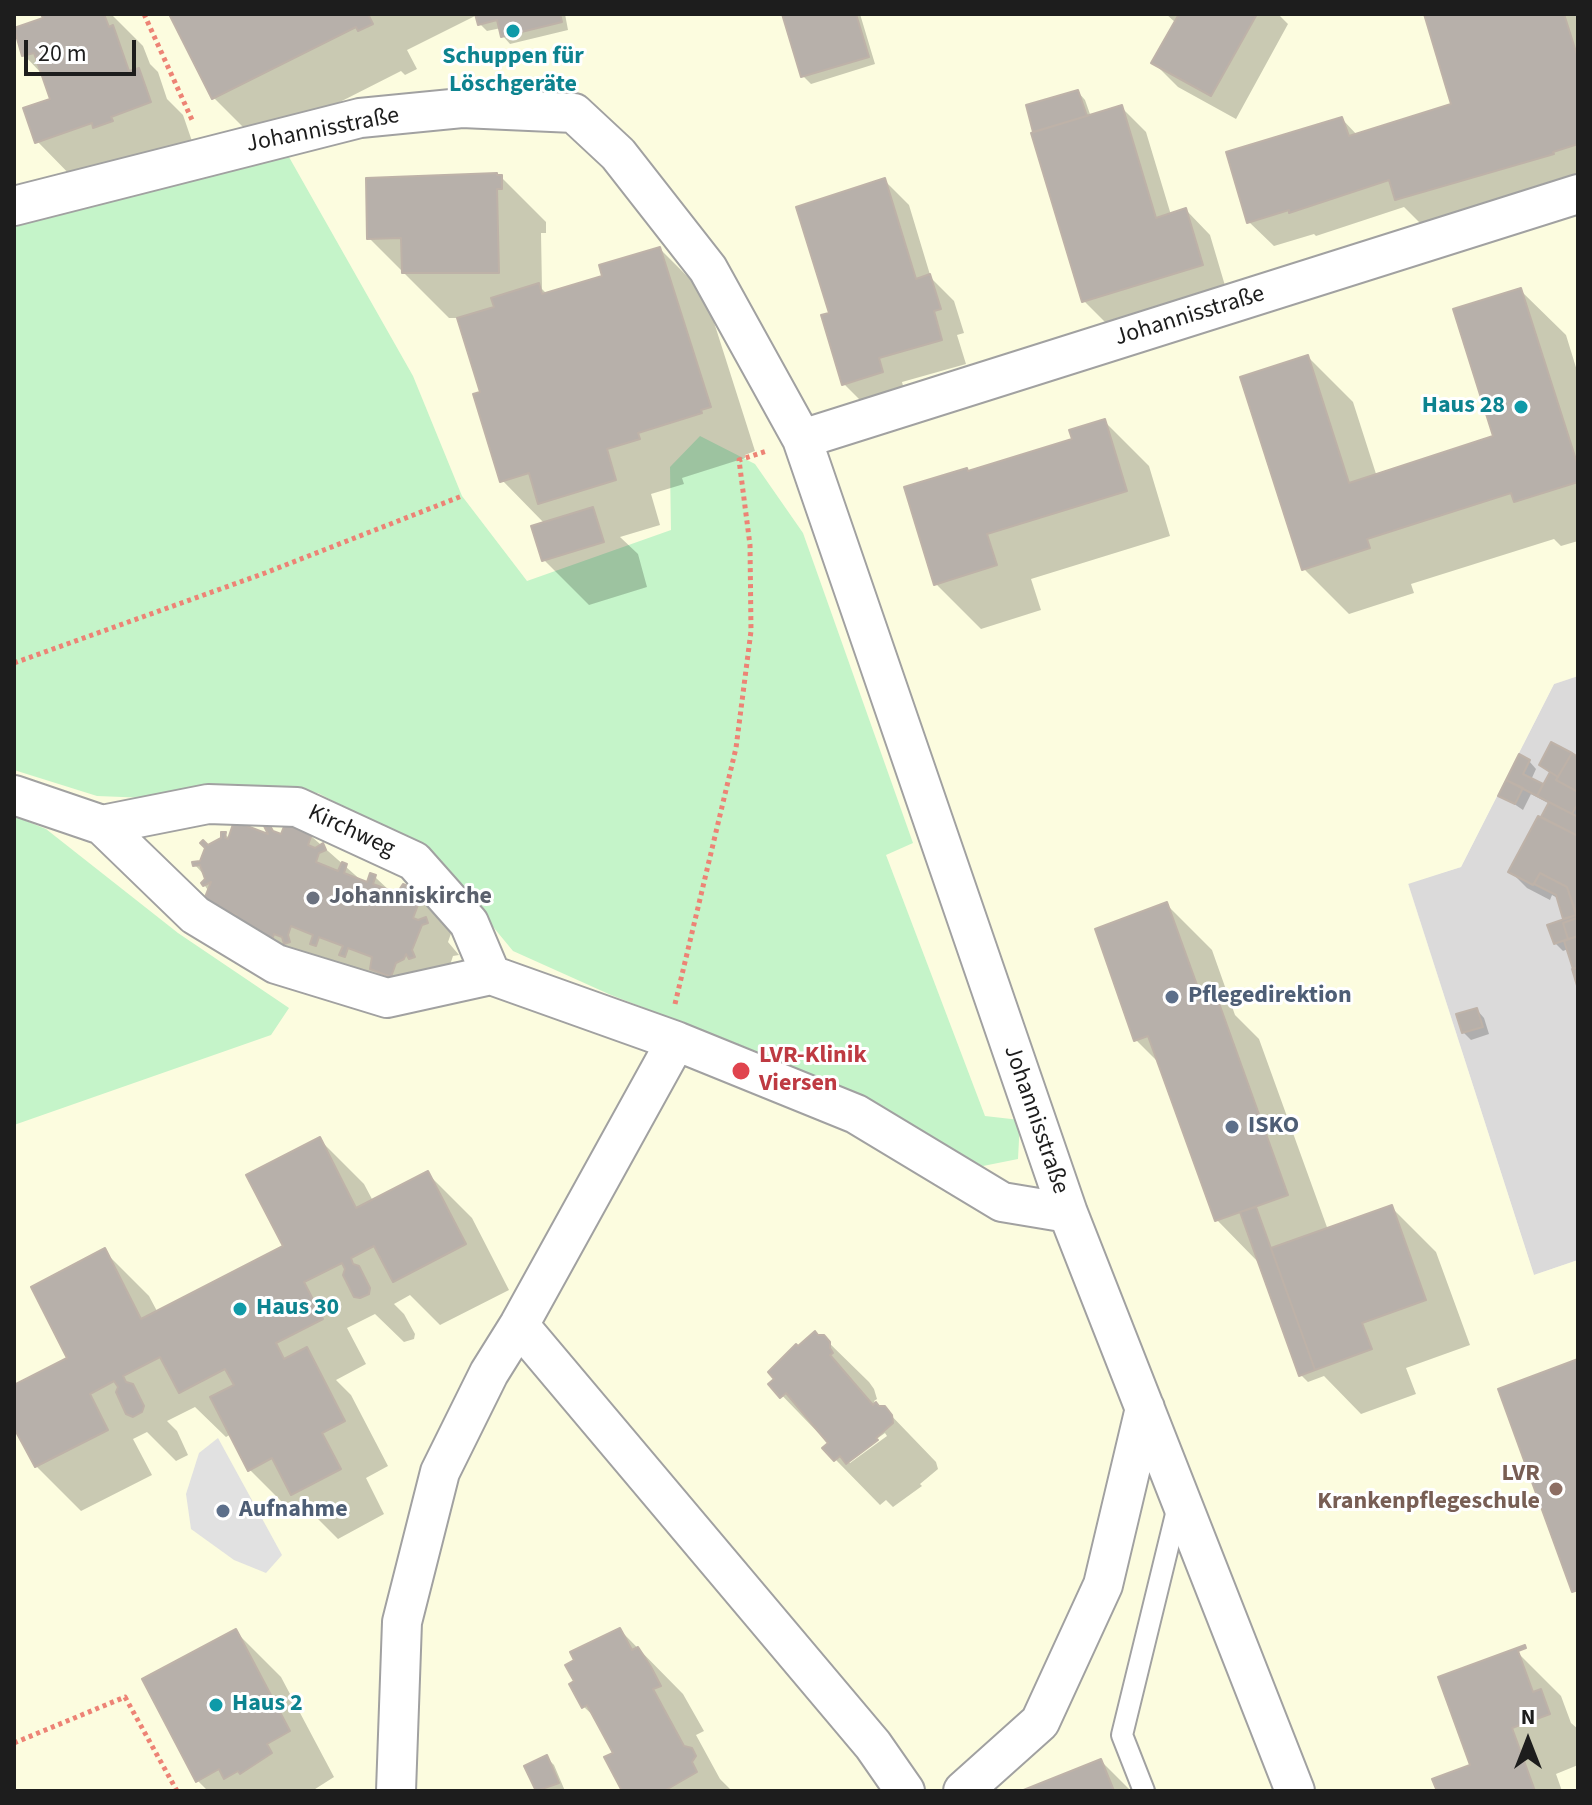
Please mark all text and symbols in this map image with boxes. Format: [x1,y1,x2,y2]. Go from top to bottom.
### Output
marker: Schuppen für Löschgeräte [504,22,522,40]
scale bar [28,24,140,74]
text: 20 m [38,36,87,71]
place label: Schuppen für Löschgeräte [442,44,584,100]
street label: Johannisstraße [244,102,402,160]
street label: Johannisstraße [1112,281,1268,353]
place label: Haus 28 [1422,393,1505,421]
marker: Haus 28 [1512,398,1530,416]
street label: Kirchweg [303,799,399,865]
place label: Johanniskirche [329,884,492,912]
marker: Johanniskirche [304,889,322,907]
place label: Pflegedirektion [1188,983,1352,1011]
marker: Pflegedirektion [1163,988,1181,1006]
street label: Johannisstraße [996,1042,1074,1198]
place label: LVR-Klinik Viersen [759,1043,867,1099]
marker: LVR-Klinik Viersen [730,1060,752,1082]
place label: ISKO [1248,1113,1299,1141]
marker: ISKO [1223,1118,1241,1136]
place label: Haus 30 [256,1295,339,1323]
marker: Haus 30 [231,1300,249,1318]
place label: LVR Krankenpflegeschule [1317,1461,1540,1517]
marker: LVR Krankenpflegeschule [1547,1480,1565,1498]
place label: Aufnahme [239,1497,348,1525]
marker: Aufnahme [214,1502,232,1520]
place label: Haus 2 [232,1691,303,1719]
marker: Haus 2 [207,1696,225,1714]
north arrow [1488,1701,1568,1781]
text: N [1521,1701,1535,1733]

